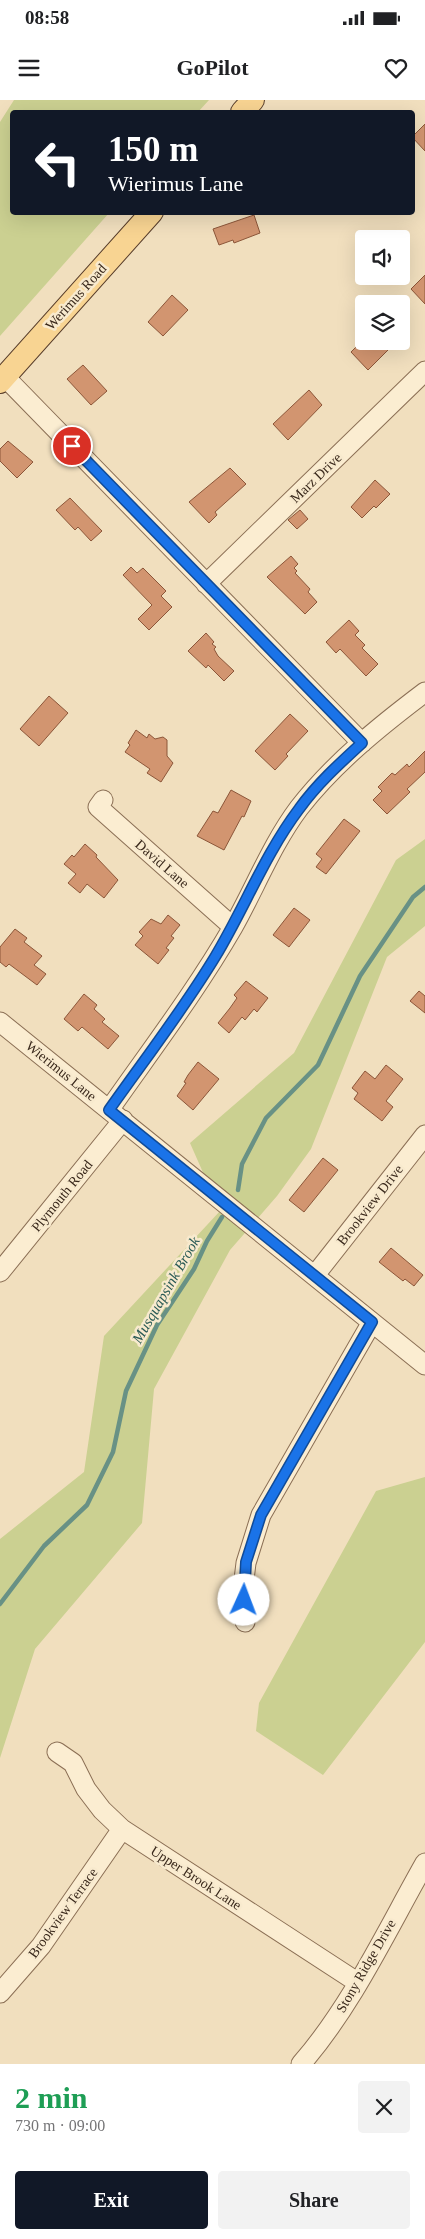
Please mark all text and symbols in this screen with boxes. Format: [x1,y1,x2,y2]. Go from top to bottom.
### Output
text: 08:58 [25,7,69,28]
icon: menu [15,54,43,82]
icon: heart [382,54,410,82]
text: GoPilot [176,55,249,80]
icon: left [25,130,90,195]
text: 150 m [108,130,198,169]
text: Wierimus Lane [108,171,243,196]
map controls [355,230,410,350]
button: sound [355,230,410,285]
street label: Werimus Road [43,261,109,333]
button: layers [355,295,410,350]
pin [51,425,93,467]
icon: arrive [58,432,86,460]
street label: Marz Drive [287,450,345,506]
street label: David Lane [132,837,192,891]
street label: Wierimus Lane [23,1038,99,1104]
street label: Plymouth Road [29,1157,95,1235]
street label: Brookview Drive [334,1162,406,1248]
water label: Musquapsink Brook [129,1234,203,1347]
position arrow [217,1573,269,1625]
street label: Upper Brook Lane [148,1843,244,1913]
street label: Brookview Terrace [25,1865,101,1961]
street label: Stony Ridge Drive [333,1917,399,2015]
text: 2 min [15,2081,88,2114]
button: close [358,2081,410,2133]
text: 730 m · 09:00 [15,2117,105,2134]
button: Exit [15,2171,208,2229]
button: Share [218,2171,410,2229]

